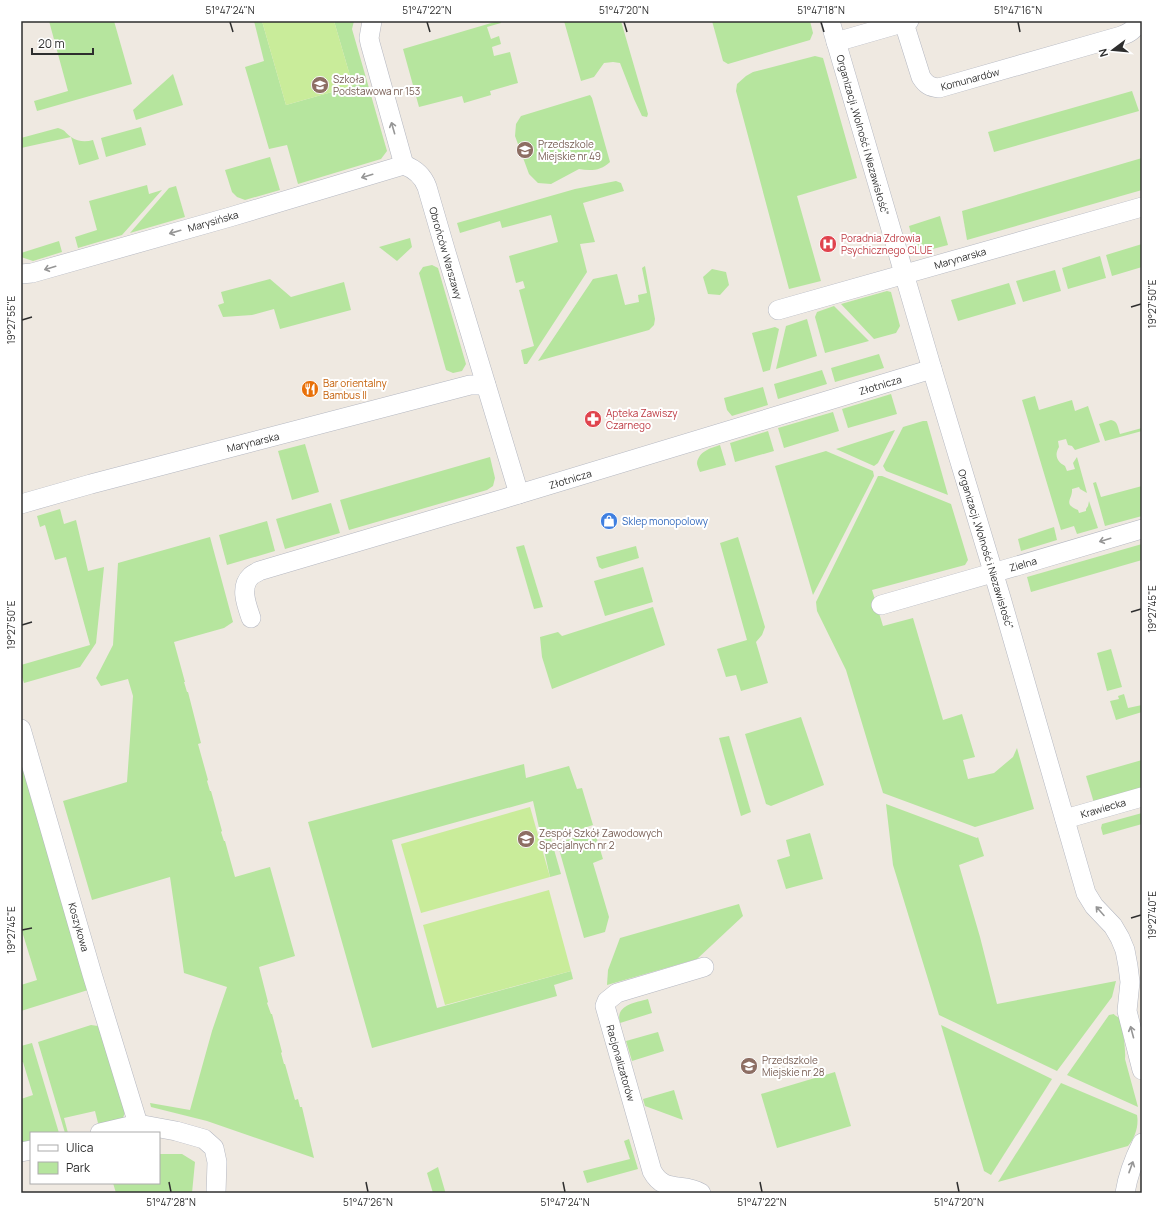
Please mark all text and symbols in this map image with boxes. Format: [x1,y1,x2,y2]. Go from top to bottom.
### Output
text: 51°47'24"N [205,3,255,17]
text: 51°47'22"N [402,3,452,17]
text: 51°47'20"N [599,3,649,17]
text: 51°47'18"N [797,3,845,17]
text: 51°47'16"N [994,3,1042,17]
scale bar [32,30,93,56]
north arrow [1093,30,1133,70]
text: 20 m [38,35,65,52]
text: N [1095,47,1111,59]
street label: Organizacji „Wolność i Niezawisłość” [833,53,893,217]
street label: Komunardów [939,64,1001,94]
place label: Szkoła Podstawowa nr 153 [333,72,420,98]
school or university icon: Szkoła Podstawowa nr 153 [310,75,330,95]
one-way arrow [389,121,397,134]
place label: Przedszkole Miejskie nr 49 [538,137,601,163]
school or university icon: Przedszkole Miejskie nr 49 [515,140,535,160]
one-way arrow [361,173,374,180]
street label: Obrońców Warszawy [426,205,466,302]
street label: Marysińska [186,207,240,235]
one-way arrow [169,229,182,236]
place label: Poradnia Zdrowia Psychicznego CLUE [841,231,933,257]
hospital icon: Poradnia Zdrowia Psychicznego CLUE [818,234,838,254]
street label: Marynarska [932,244,988,272]
one-way arrow [43,265,56,272]
text: 19°27'50"E [1145,279,1159,328]
text: 19°27'55"E [4,295,18,344]
street label: Złotnicza [857,372,903,398]
place label: Bar orientalny Bambus II [323,376,387,402]
restaurant icon: Bar orientalny Bambus II [300,379,320,399]
place label: Apteka Zawiszy Czarnego [606,406,678,432]
pharmacy icon: Apteka Zawiszy Czarnego [583,409,603,429]
street label: Marynarska [225,429,281,455]
street label: Złotnicza [547,466,593,492]
street label: Organizacji „Wolność i Niezawisłość” [955,467,1017,631]
shop icon: Sklep monopolowy [599,511,619,531]
place label: Sklep monopolowy [622,514,709,528]
one-way arrow [1098,537,1111,544]
street label: Zielna [1008,553,1038,575]
text: 19°27'45"E [1145,585,1159,633]
text: 19°27'50"E [4,600,18,649]
street label: Krawiecka [1079,795,1127,821]
place label: Zespół Szkół Zawodowych Specjalnych nr 2 [539,826,663,852]
school or university icon: Zespół Szkół Zawodowych Specjalnych nr 2 [516,829,536,849]
text: 19°27'40"E [1145,891,1159,939]
street label: Koszykowa [65,901,93,953]
text: 19°27'45"E [4,906,18,954]
one-way arrow [1095,906,1104,917]
street label: Racjonalizatorów [603,1023,639,1103]
one-way arrow [1128,1026,1135,1039]
place label: Przedszkole Miejskie nr 28 [762,1053,825,1079]
school or university icon: Przedszkole Miejskie nr 28 [739,1056,759,1076]
legend [30,1132,160,1184]
text: Ulica [66,1139,93,1156]
text: Park [66,1159,91,1176]
one-way arrow [1128,1161,1136,1173]
text: 51°47'28"N [146,1195,196,1209]
text: 51°47'26"N [343,1195,393,1209]
text: 51°47'24"N [540,1195,590,1209]
text: 51°47'22"N [737,1195,787,1209]
text: 51°47'20"N [934,1195,984,1209]

